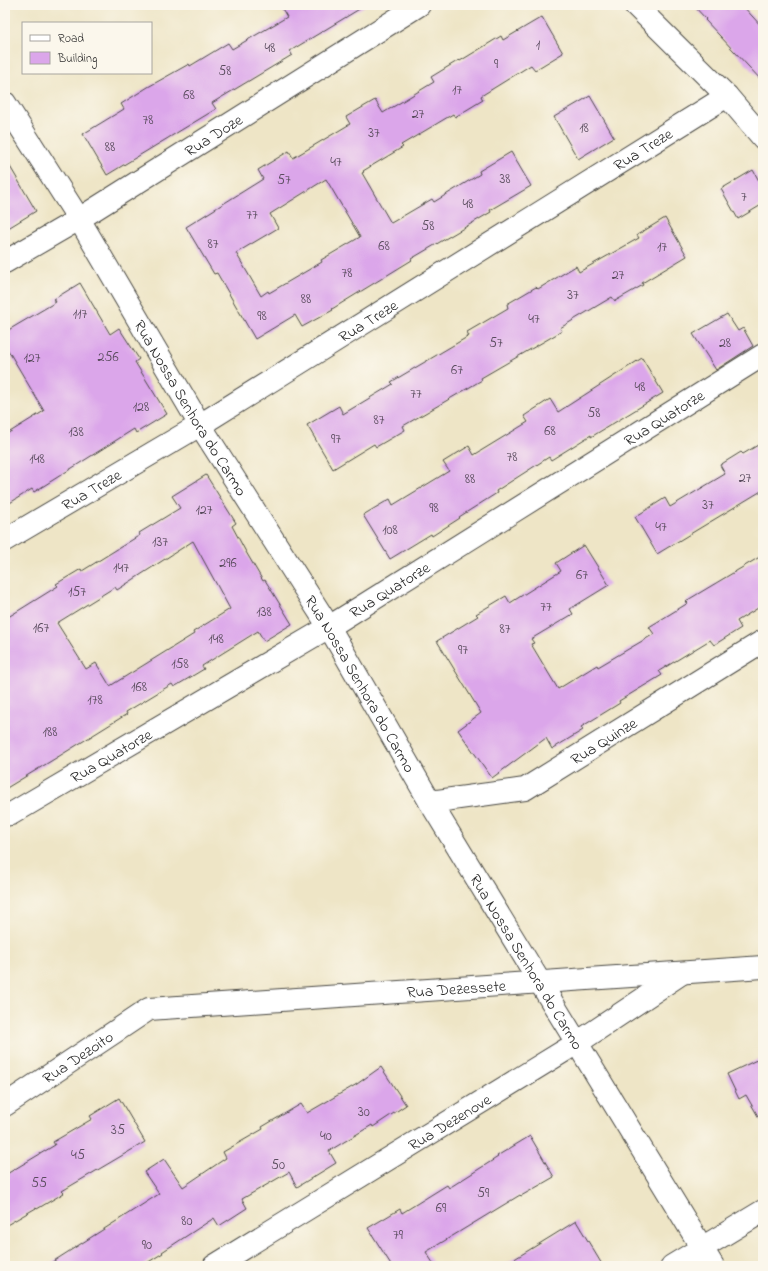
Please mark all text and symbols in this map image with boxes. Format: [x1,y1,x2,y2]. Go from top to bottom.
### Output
legend [22,22,152,74]
text: Road [58,30,84,48]
house number: 1 [536,35,541,56]
house number: 48 [264,38,276,59]
text: Building [57,50,97,69]
house number: 9 [494,54,499,75]
house number: 58 [218,61,232,82]
house number: 17 [452,80,462,101]
house number: 68 [183,85,195,106]
house number: 27 [412,104,425,125]
street label: Rua Doze [180,109,249,164]
house number: 78 [142,110,154,131]
house number: 18 [579,118,589,139]
street label: Rua Treze [609,122,679,178]
house number: 37 [368,123,380,144]
house number: 88 [105,137,115,158]
house number: 47 [330,152,342,173]
house number: 38 [499,169,511,190]
house number: 57 [277,170,291,191]
house number: 7 [741,187,747,208]
house number: 48 [462,194,474,215]
house number: 77 [246,205,258,226]
house number: 58 [421,216,435,237]
house number: 87 [207,234,219,255]
house number: 68 [378,236,390,257]
house number: 17 [657,237,667,258]
house number: 78 [341,263,353,284]
house number: 27 [612,265,625,286]
house number: 37 [567,285,579,306]
house number: 88 [301,289,311,310]
street label: Rua Treze [334,294,404,350]
house number: 117 [73,304,88,325]
house number: 98 [257,306,267,327]
house number: 47 [528,309,540,330]
street label: Rua Nossa Senhora do Carmo [127,316,252,501]
house number: 57 [489,333,503,354]
house number: 28 [719,333,731,354]
house number: 256 [97,347,119,368]
house number: 127 [23,348,41,369]
house number: 67 [451,360,463,381]
house number: 48 [634,377,646,398]
house number: 77 [410,384,422,405]
street label: Rua Quatorze [620,384,711,453]
house number: 128 [133,397,149,418]
house number: 58 [587,403,601,424]
house number: 87 [373,410,385,431]
house number: 68 [544,421,556,442]
house number: 138 [68,422,84,443]
house number: 97 [331,429,341,450]
house number: 78 [506,447,518,468]
house number: 148 [29,449,45,470]
street label: Rua Treze [58,463,127,518]
house number: 27 [739,468,752,489]
house number: 88 [465,469,475,490]
house number: 37 [702,495,714,516]
house number: 98 [429,498,439,519]
house number: 127 [195,500,213,521]
house number: 47 [655,517,667,538]
house number: 108 [382,520,398,541]
house number: 137 [152,532,168,553]
house number: 296 [219,553,237,574]
street label: Rua Quatorze [345,556,436,625]
house number: 147 [113,558,129,579]
house number: 67 [576,565,588,586]
house number: 157 [68,582,86,603]
street label: Rua Nossa Senhora do Carmo [298,591,421,778]
house number: 77 [540,597,552,618]
house number: 138 [256,602,272,623]
house number: 167 [33,618,49,639]
house number: 87 [499,619,511,640]
house number: 148 [208,629,224,650]
house number: 97 [458,640,468,661]
house number: 158 [171,654,189,675]
house number: 168 [131,677,147,698]
house number: 178 [87,690,103,711]
street label: Rua Quinze [566,712,643,772]
house number: 188 [43,722,57,743]
street label: Rua Quatorze [67,723,158,790]
street label: Rua Nossa Senhora do Carmo [463,870,588,1055]
street label: Rua Dezessete [406,975,508,1005]
street label: Rua Dezoito [38,1026,119,1091]
street label: Rua Dezenove [404,1088,497,1158]
house number: 30 [358,1102,370,1123]
house number: 35 [111,1120,125,1141]
house number: 40 [320,1126,332,1147]
house number: 45 [71,1145,85,1166]
house number: 50 [271,1155,285,1176]
house number: 55 [31,1173,47,1194]
house number: 59 [477,1183,490,1204]
house number: 69 [436,1198,447,1219]
house number: 80 [181,1211,193,1232]
house number: 79 [393,1225,404,1246]
house number: 90 [142,1235,152,1256]

